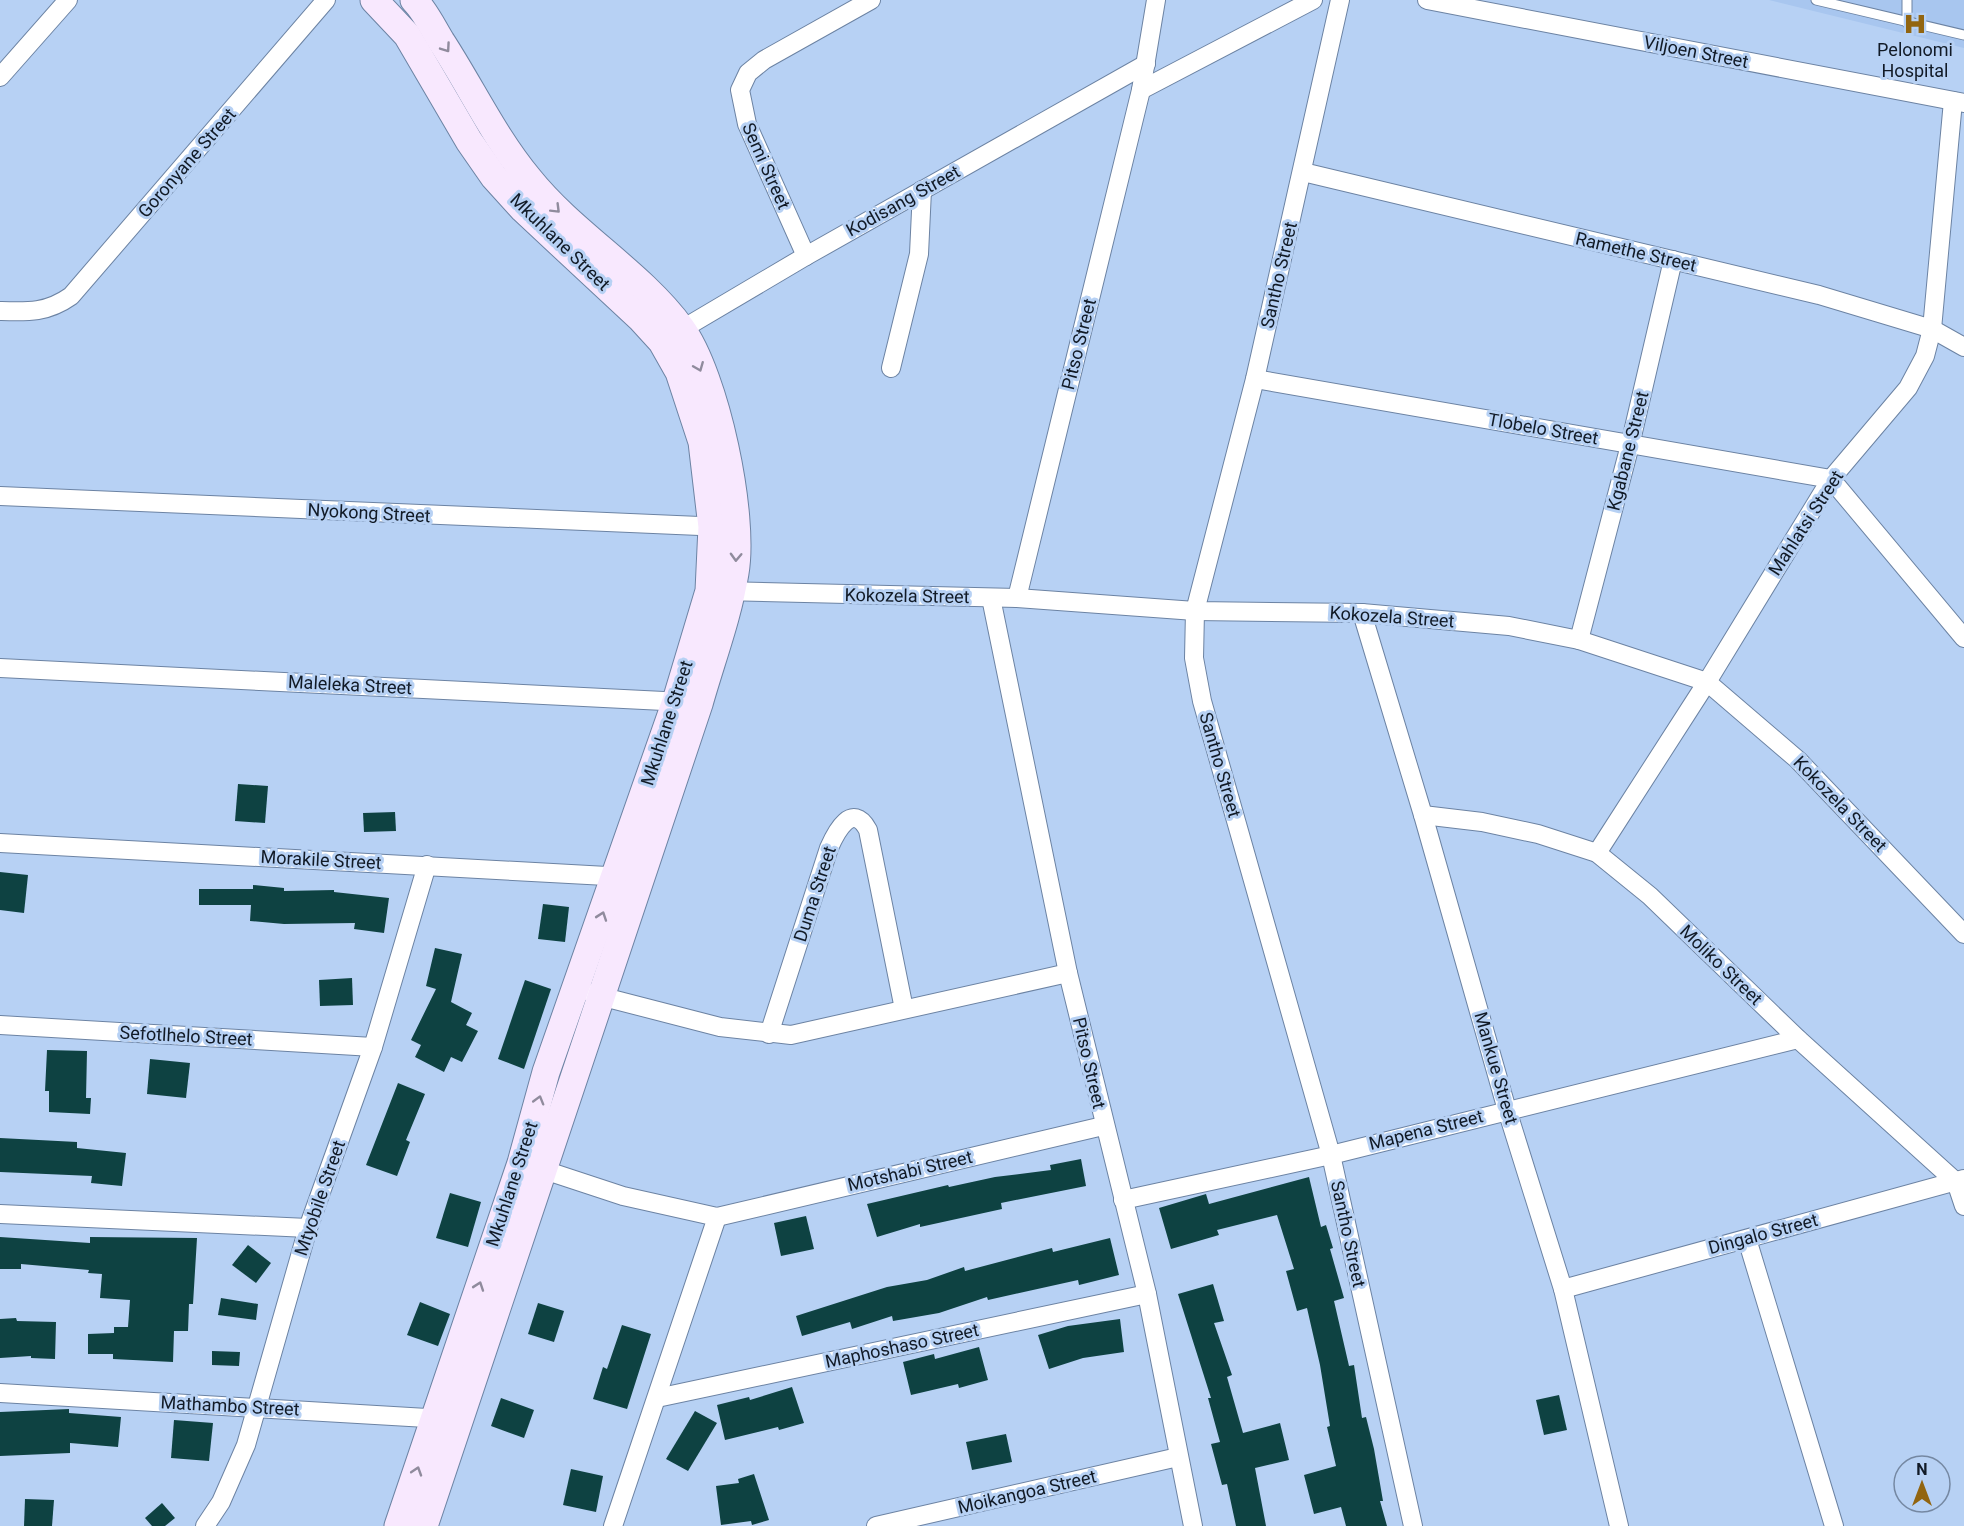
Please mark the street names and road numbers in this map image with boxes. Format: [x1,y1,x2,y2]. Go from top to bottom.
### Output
street label: Viljoen Street [1642,31,1750,72]
street label: Goronyane Street [133,104,240,222]
street label: Semi Street [738,119,795,212]
street label: Kodisang Street [842,161,963,241]
street label: Mkuhlane Street [506,189,615,295]
street label: Santho Street [1256,220,1301,330]
street label: Ramethe Street [1574,227,1699,276]
street label: Pitso Street [1057,296,1100,392]
street label: Kgabane Street [1603,389,1653,513]
street label: Tlobelo Street [1486,408,1600,449]
street label: Mahlatsi Street [1764,466,1847,579]
street label: Nyokong Street [307,499,431,526]
street label: Kokozela Street [844,584,970,607]
street label: Kokozela Street [1329,602,1455,631]
street label: Mkuhlane Street [636,658,697,788]
street label: Maleleka Street [287,671,413,698]
street label: Santho Street [1195,710,1246,820]
street label: Kokozela Street [1789,751,1891,856]
street label: Duma Street [789,843,840,944]
street label: Morakile Street [260,846,382,873]
street label: Moliko Street [1676,920,1767,1009]
street label: Mankue Street [1470,1009,1523,1127]
street label: Pitso Street [1069,1015,1110,1111]
street label: Sefotlhelo Street [119,1022,253,1049]
street label: Mapena Street [1367,1105,1485,1154]
street label: Mkuhlane Street [481,1119,542,1249]
street label: Mtyobile Street [290,1137,349,1258]
street label: Motshabi Street [846,1146,974,1195]
street label: Santho Street [1327,1179,1370,1289]
street label: Dingalo Street [1706,1209,1820,1258]
street label: Maphoshaso Street [823,1319,981,1372]
street label: Mathambo Street [160,1391,300,1420]
street label: Moikangoa Street [956,1465,1098,1518]

